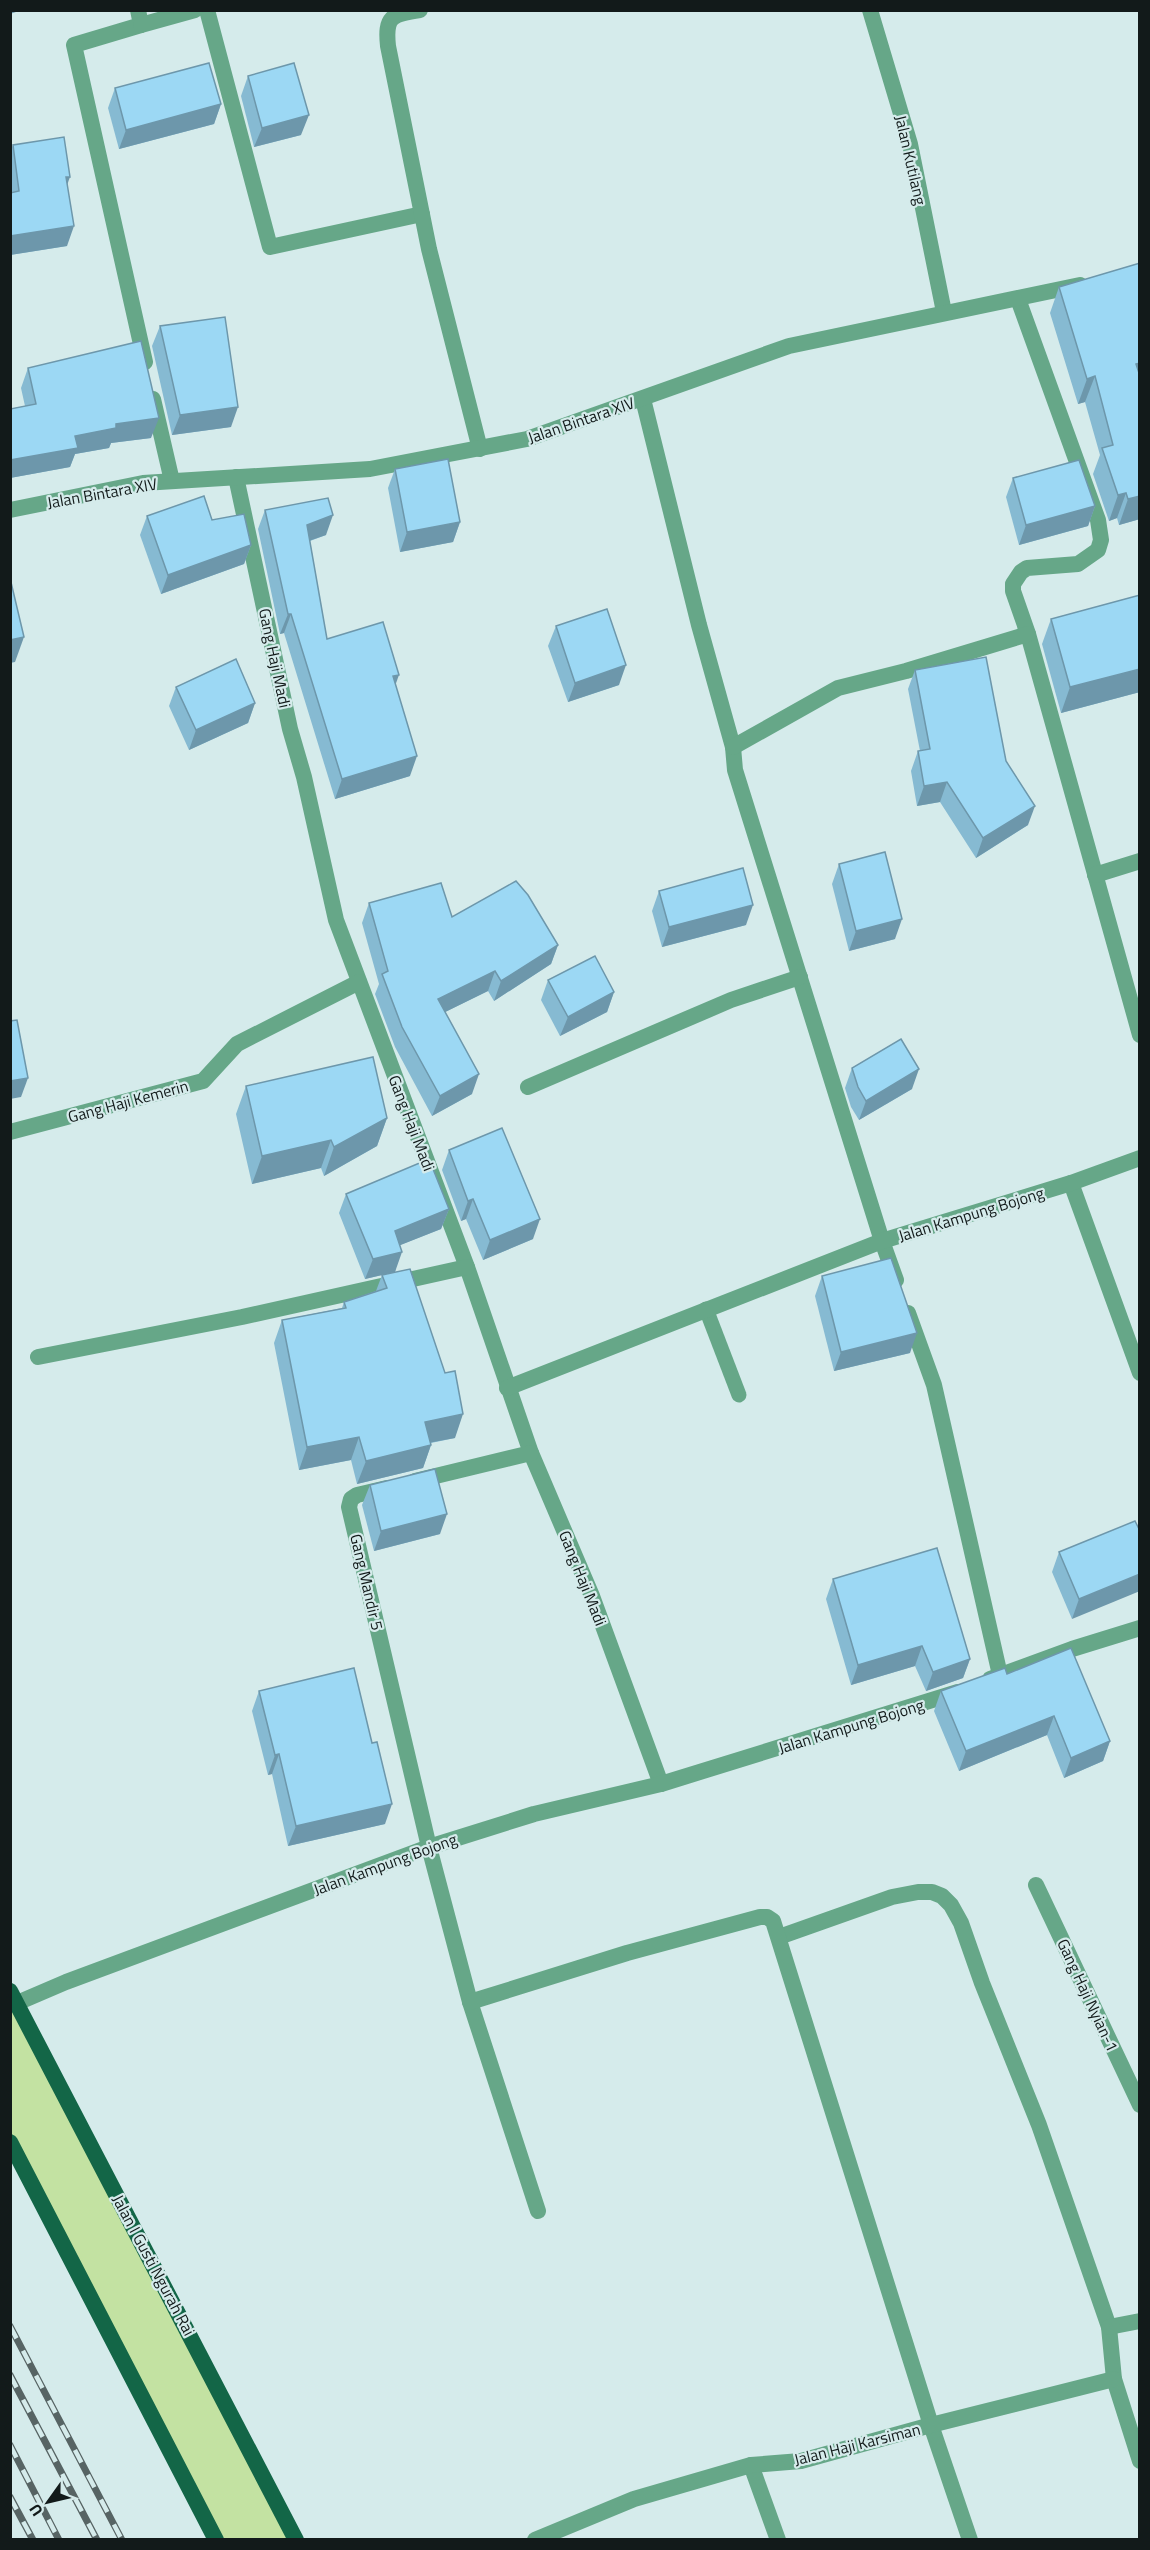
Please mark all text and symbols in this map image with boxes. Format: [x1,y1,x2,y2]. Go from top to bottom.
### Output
street label: Jalan Kutilang [889,113,933,207]
street label: Jalan Bintara XIV [524,391,638,449]
street label: Jalan Bintara XIV [45,472,159,514]
street label: Gang Haji Madi [253,606,297,710]
street label: Gang Haji Madi [383,1072,441,1174]
street label: Gang Haji Kemerin [65,1073,191,1129]
street label: Jalan Kampung Bojong [895,1180,1047,1248]
street label: Gang Haji Madi [553,1527,613,1629]
street label: Gang Mandir 5 [344,1531,390,1633]
street label: Jalan Kampung Bojong [775,1692,927,1760]
street label: Jalan Kampung Bojong [310,1827,460,1901]
street label: Gang Haji Nyian-1 [1051,1935,1125,2055]
street label: Jalan I Gusti Ngurah Rai [107,2190,201,2340]
street label: Jalan Haji Karsiman [791,2417,923,2471]
north arrow [18,2472,78,2532]
text: U [23,2499,48,2521]

